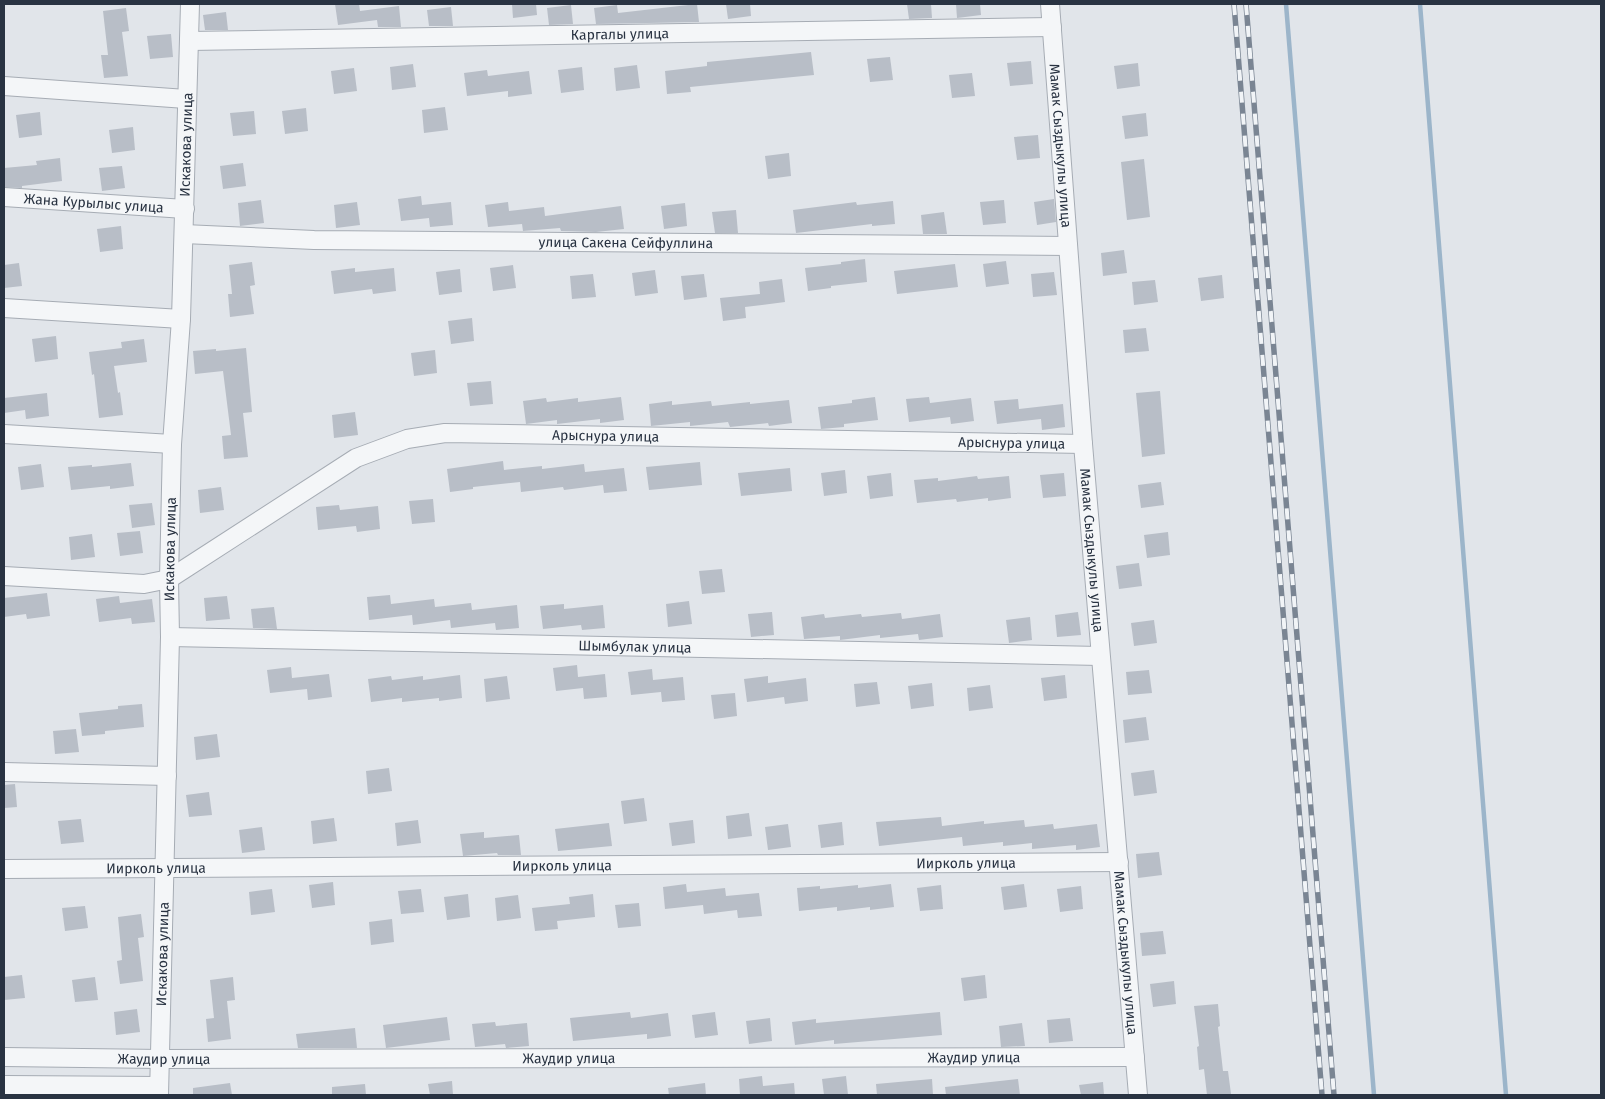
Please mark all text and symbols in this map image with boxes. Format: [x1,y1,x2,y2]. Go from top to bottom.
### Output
street label: Каргалы улица [571,25,669,44]
street label: Мамак Сыздыкулы улица [1045,63,1075,228]
street label: Искакова улица [176,92,196,197]
street label: Жана Курылыс улица [23,190,164,217]
street label: улица Сакена Сейфуллина [538,234,713,252]
street label: Арыснура улица [552,427,659,446]
street label: Арыснура улица [958,434,1065,453]
street label: Мамак Сыздыкулы улица [1076,468,1107,633]
street label: Искакова улица [161,497,180,601]
street label: Шымбулак улица [578,637,692,657]
street label: Иирколь улица [916,855,1016,872]
street label: Иирколь улица [512,857,612,875]
street label: Иирколь улица [106,860,206,877]
street label: Мамак Сыздыкулы улица [1110,870,1141,1036]
street label: Искакова улица [153,902,173,1006]
street label: Жаудир улица [928,1049,1020,1066]
street label: Жаудир улица [117,1050,210,1068]
street label: Жаудир улица [523,1050,615,1067]

